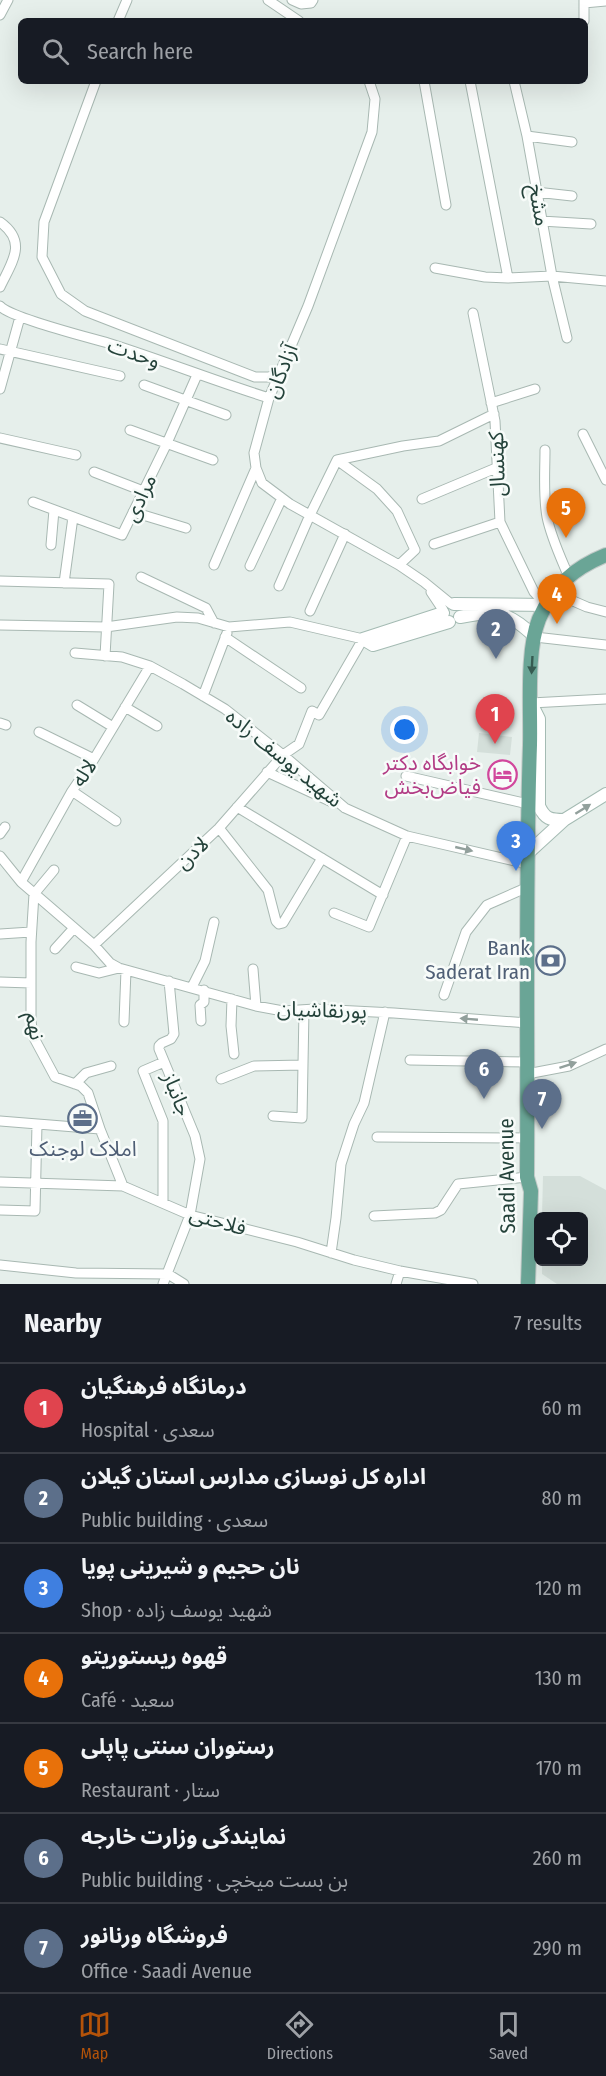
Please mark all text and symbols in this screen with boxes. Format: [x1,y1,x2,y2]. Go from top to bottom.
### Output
search box [18,18,588,84]
icon: search [39,35,72,68]
text: Search here [87,38,193,65]
street label: مشخ [521,182,555,229]
street label: وحدت [104,332,164,374]
street label: آزادگان [258,339,304,402]
street label: کهنسال [483,431,511,497]
street label: مرادی [118,470,162,526]
pin: 5 [546,488,586,538]
pin: 4 [538,574,576,624]
pin: 2 [476,610,516,659]
one-way arrow [528,656,537,675]
pin: 1 [476,694,514,744]
street label: شهید یوسف زاده [220,703,348,813]
your location [390,715,419,744]
place label: خوابگاه دکتر فیاض‌بخش [382,750,481,800]
street label: لاله [66,754,102,792]
hotel icon: خوابگاه دکتر فیاض‌بخش [486,759,518,791]
one-way arrow [574,803,591,814]
pin: 3 [496,822,536,871]
street label: لادن [170,831,214,875]
one-way arrow [455,845,474,854]
place label: Bank Saderat Iran [425,935,530,985]
bank icon: Bank Saderat Iran [535,944,567,976]
street label: پورنقاشیان [276,995,368,1025]
street label: نهم [18,1010,50,1043]
one-way arrow [460,1014,479,1023]
pin: 6 [464,1050,504,1099]
one-way arrow [559,1060,577,1069]
street label: جانباز [156,1067,198,1120]
pin: 7 [522,1080,562,1129]
office icon: املاک لوجنک [67,1102,99,1134]
street label: Saadi Avenue [493,1118,521,1234]
place label: املاک لوجنک [29,1136,137,1162]
street label: فلاحتی [187,1201,249,1241]
map controls [534,1212,588,1266]
button: locate [534,1212,588,1266]
text: Nearby [24,1308,101,1339]
text: 7 results [514,1311,582,1335]
text: درمانگاه فرهنگیان [81,1373,247,1400]
text: 1 [39,1396,48,1420]
text: 60 m [542,1396,582,1420]
text: Hospital · سعدی [81,1418,215,1442]
text: اداره کل نوسازی مدارس استان گیلان [81,1463,426,1490]
text: 2 [39,1486,48,1510]
text: 80 m [542,1486,582,1510]
text: Public building · سعدی [81,1508,268,1532]
text: نان حجیم و شیرینی پویا [81,1553,300,1580]
text: 3 [39,1576,48,1600]
text: 120 m [535,1576,582,1600]
text: Shop · شهید یوسف زاده [81,1598,272,1622]
text: قهوه ریستوریتو [81,1643,227,1670]
text: 4 [38,1666,49,1690]
text: 130 m [535,1666,582,1690]
text: Café · سعید [81,1688,174,1712]
text: رستوران سنتی پاپلی [81,1733,275,1760]
text: 5 [39,1756,48,1780]
text: 170 m [536,1756,582,1780]
text: Restaurant · ستار [81,1778,220,1802]
text: نمایندگی وزارت خارجه [81,1823,286,1850]
text: 6 [38,1846,49,1870]
text: 260 m [533,1846,582,1870]
text: Public building · بن بست میخچی [81,1868,348,1892]
text: فروشگاه ورنانور [81,1922,228,1949]
text: 7 [39,1936,48,1960]
text: 290 m [533,1936,582,1960]
text: Office · Saadi Avenue [81,1959,252,1983]
tab: Map [78,2008,111,2063]
tab: Directions [267,2008,333,2063]
tab: Saved [489,2008,528,2063]

